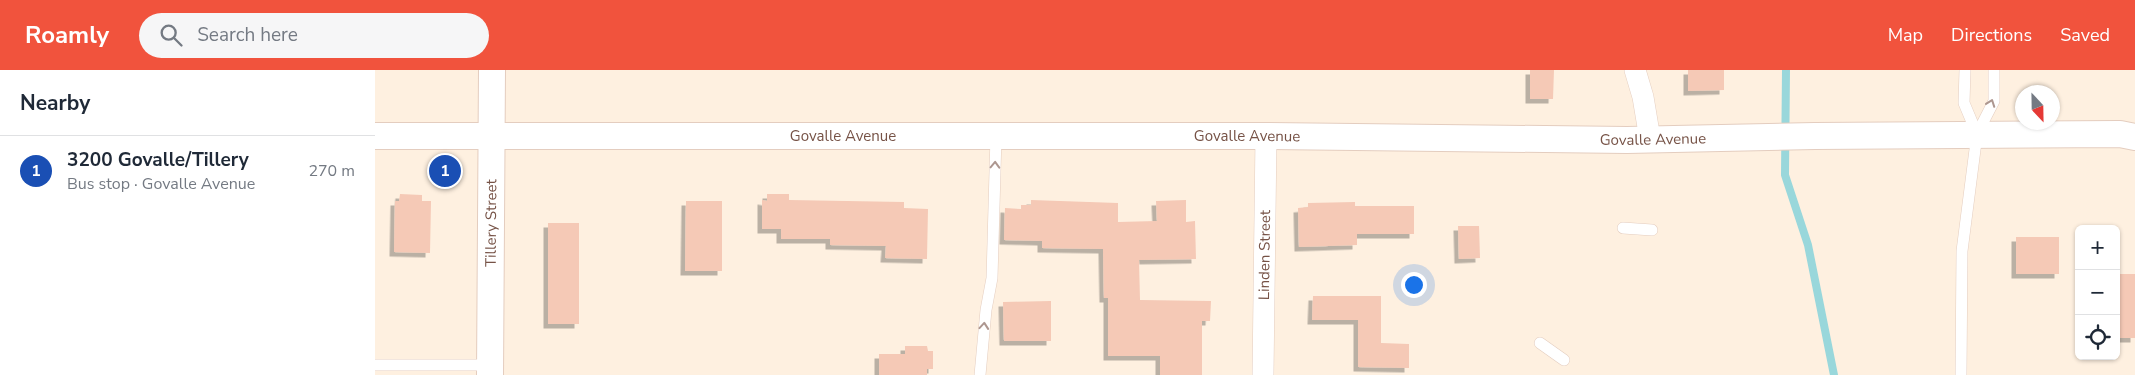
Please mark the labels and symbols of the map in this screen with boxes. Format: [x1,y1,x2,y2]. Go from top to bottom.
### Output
north arrow [2015,85,2060,130]
one-way arrow [1985,99,1995,108]
street label: Govalle Avenue [790,126,896,146]
street label: Govalle Avenue [1194,126,1300,146]
street label: Govalle Avenue [1600,128,1706,150]
pin: 1 [429,152,461,190]
one-way arrow [990,160,1001,168]
street label: Tillery Street [481,178,501,267]
street label: Linden Street [1254,209,1275,300]
your location [1401,272,1427,298]
one-way arrow [979,322,990,330]

